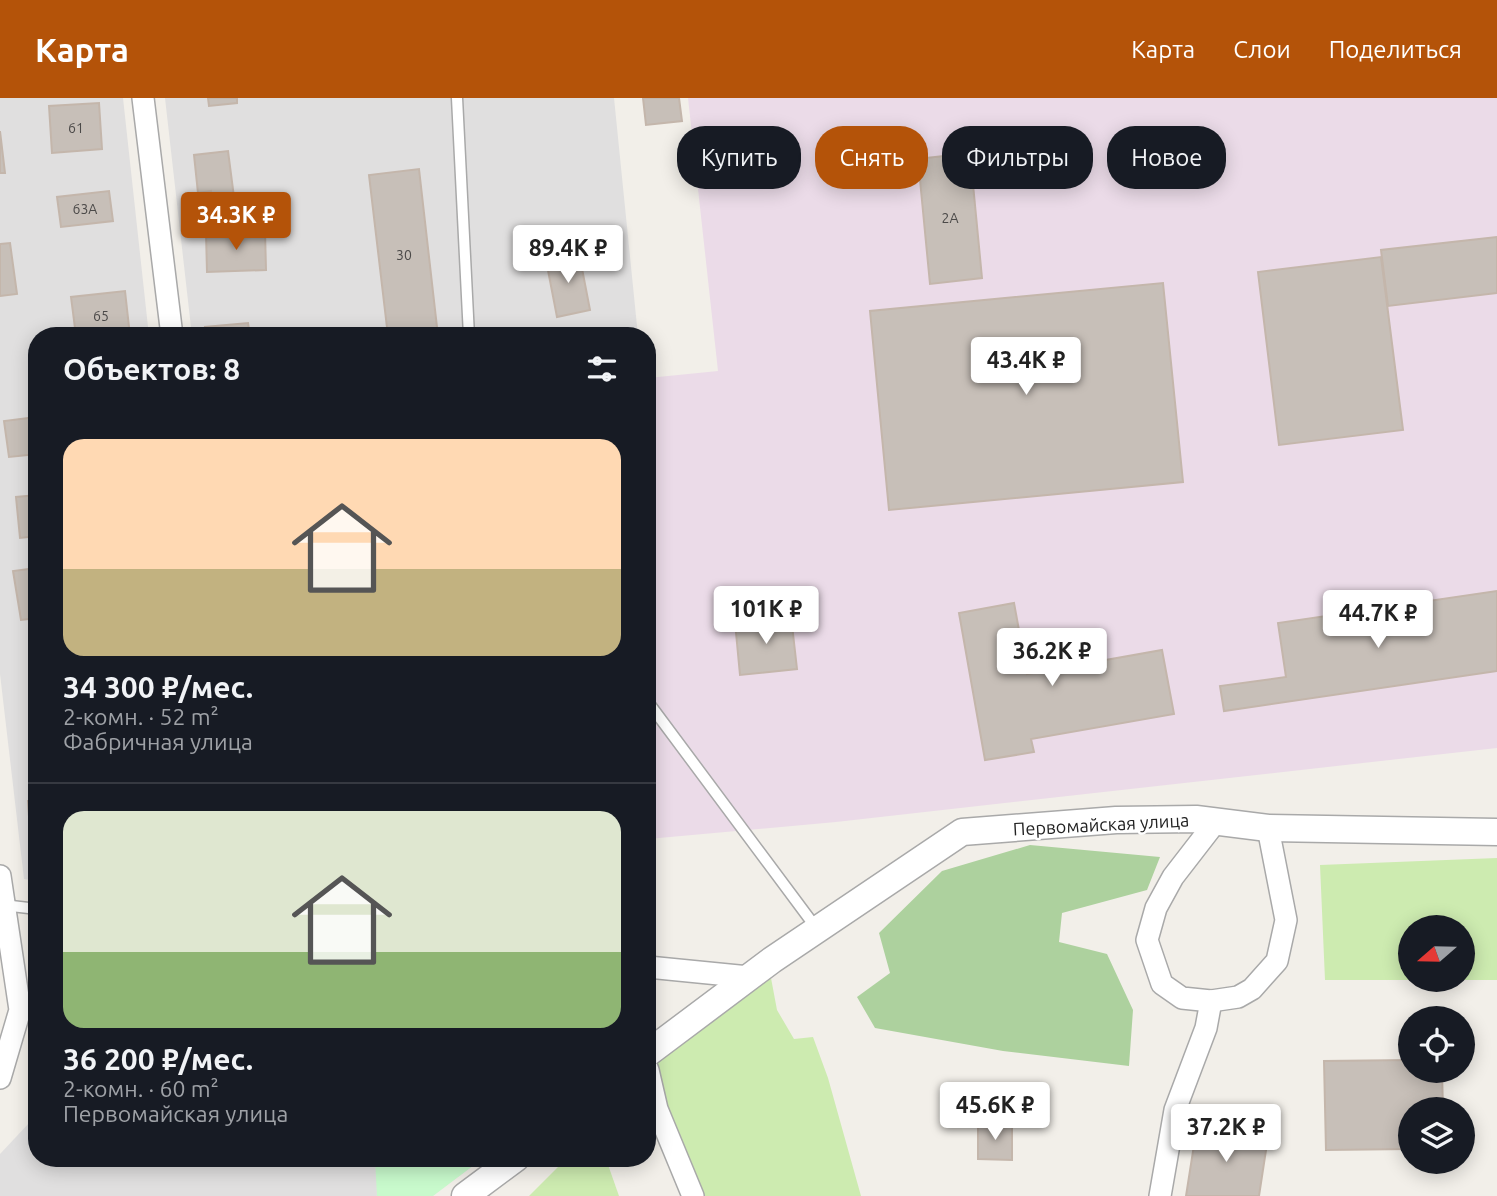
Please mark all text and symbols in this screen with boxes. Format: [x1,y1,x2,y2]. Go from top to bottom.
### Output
text: Карта [35,31,129,68]
text: Карта [1131,36,1195,63]
text: Слои [1233,36,1291,63]
text: Поделиться [1329,36,1462,63]
house number: 61 [68,120,84,136]
chip: Купить [677,126,801,189]
chip: Снять [815,126,928,189]
chip: Фильтры [942,126,1093,189]
chip: Новое [1107,126,1226,189]
pin: 34.3K ₽ [171,192,301,252]
house number: 63А [73,201,97,217]
text: 34.3K ₽ [197,202,275,227]
house number: 2А [942,210,959,226]
pin: 89.4K ₽ [503,226,633,285]
text: 89.4K ₽ [529,235,607,260]
house number: 30 [396,247,412,263]
house number: 65 [93,308,109,324]
pin: 43.4K ₽ [961,338,1091,397]
text: 43.4K ₽ [987,347,1065,372]
icon: filters [583,350,621,388]
text: Объектов: 8 [63,352,240,386]
icon: home [279,485,405,611]
pin: 101K ₽ [709,587,823,646]
pin: 44.7K ₽ [1313,590,1443,650]
text: 101K ₽ [730,596,802,621]
text: 44.7K ₽ [1339,600,1417,625]
pin: 36.2K ₽ [987,628,1117,688]
text: 36.2K ₽ [1013,638,1091,663]
text: 34 300 ₽/мес. [63,670,253,704]
text: 2-комн. · 52 m² [63,704,219,729]
text: Фабричная улица [63,729,253,754]
street label: Первомайская улица [1012,809,1190,839]
icon: home [279,857,405,983]
north arrow [1398,915,1475,992]
map controls [1398,915,1475,1174]
button: locate [1398,1006,1475,1083]
text: 36 200 ₽/мес. [63,1042,253,1076]
text: 2-комн. · 60 m² [63,1076,219,1101]
pin: 45.6K ₽ [930,1082,1060,1142]
text: 45.6K ₽ [956,1092,1034,1117]
button: layers [1398,1097,1475,1174]
text: Первомайская улица [63,1101,288,1126]
pin: 37.2K ₽ [1161,1104,1291,1164]
text: 37.2K ₽ [1187,1114,1265,1139]

